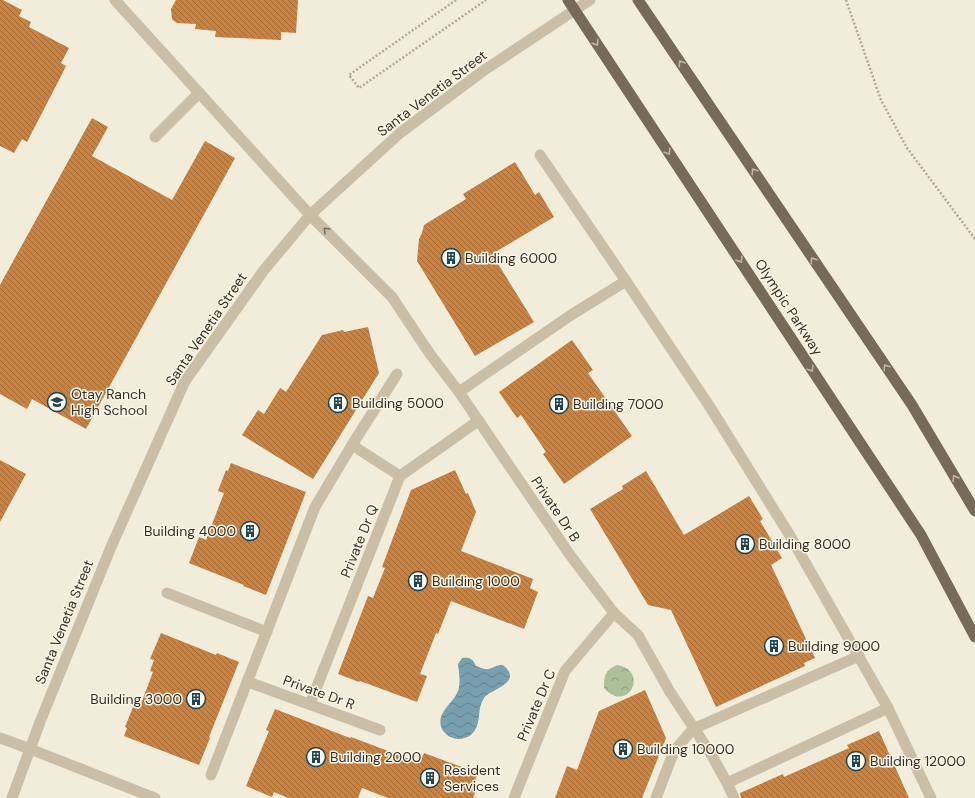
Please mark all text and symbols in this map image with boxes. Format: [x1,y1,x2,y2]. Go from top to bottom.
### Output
one-way arrow [592,39,599,46]
street label: Santa Venetia Street [374,46,490,140]
one-way arrow [679,61,686,68]
one-way arrow [663,148,671,155]
one-way arrow [751,168,759,175]
one-way arrow [323,227,331,235]
building icon: Building 6000 [440,247,462,269]
place label: Building 6000 [465,249,557,267]
street label: Olympic Parkway [751,255,827,359]
one-way arrow [735,256,742,263]
one-way arrow [811,257,818,264]
street label: Santa Venetia Street [161,269,251,389]
one-way arrow [883,364,891,371]
one-way arrow [806,365,814,372]
place label: Otay Ranch High School [71,385,147,419]
school or university icon: Otay Ranch High School [46,391,68,413]
building icon: Building 5000 [327,392,349,414]
building icon: Building 7000 [548,393,570,415]
place label: Building 5000 [352,394,444,412]
place label: Building 7000 [573,395,664,413]
street label: Private Dr B [528,473,584,545]
one-way arrow [952,475,960,482]
street label: Private Dr Q [336,502,382,580]
building icon: Building 4000 [239,520,261,542]
place label: Building 4000 [144,522,236,540]
building icon: Building 8000 [734,533,756,555]
place label: Building 8000 [759,535,851,553]
street label: Santa Venetia Street [31,557,97,687]
building icon: Building 1000 [407,570,429,592]
place label: Building 1000 [432,572,520,590]
building icon: Building 9000 [763,635,785,657]
place label: Building 9000 [788,637,880,655]
street label: Private Dr C [513,666,559,744]
street label: Private Dr R [281,671,357,713]
building icon: Building 3000 [185,688,207,710]
place label: Building 3000 [90,690,182,708]
building icon: Building 10000 [612,738,634,760]
place label: Building 10000 [637,740,734,758]
building icon: Building 2000 [305,746,327,768]
place label: Building 2000 [330,748,421,766]
building icon: Building 12000 [845,750,867,772]
place label: Building 12000 [870,752,966,770]
place label: Resident Services [444,761,501,795]
building icon: Resident Services [419,767,441,789]

